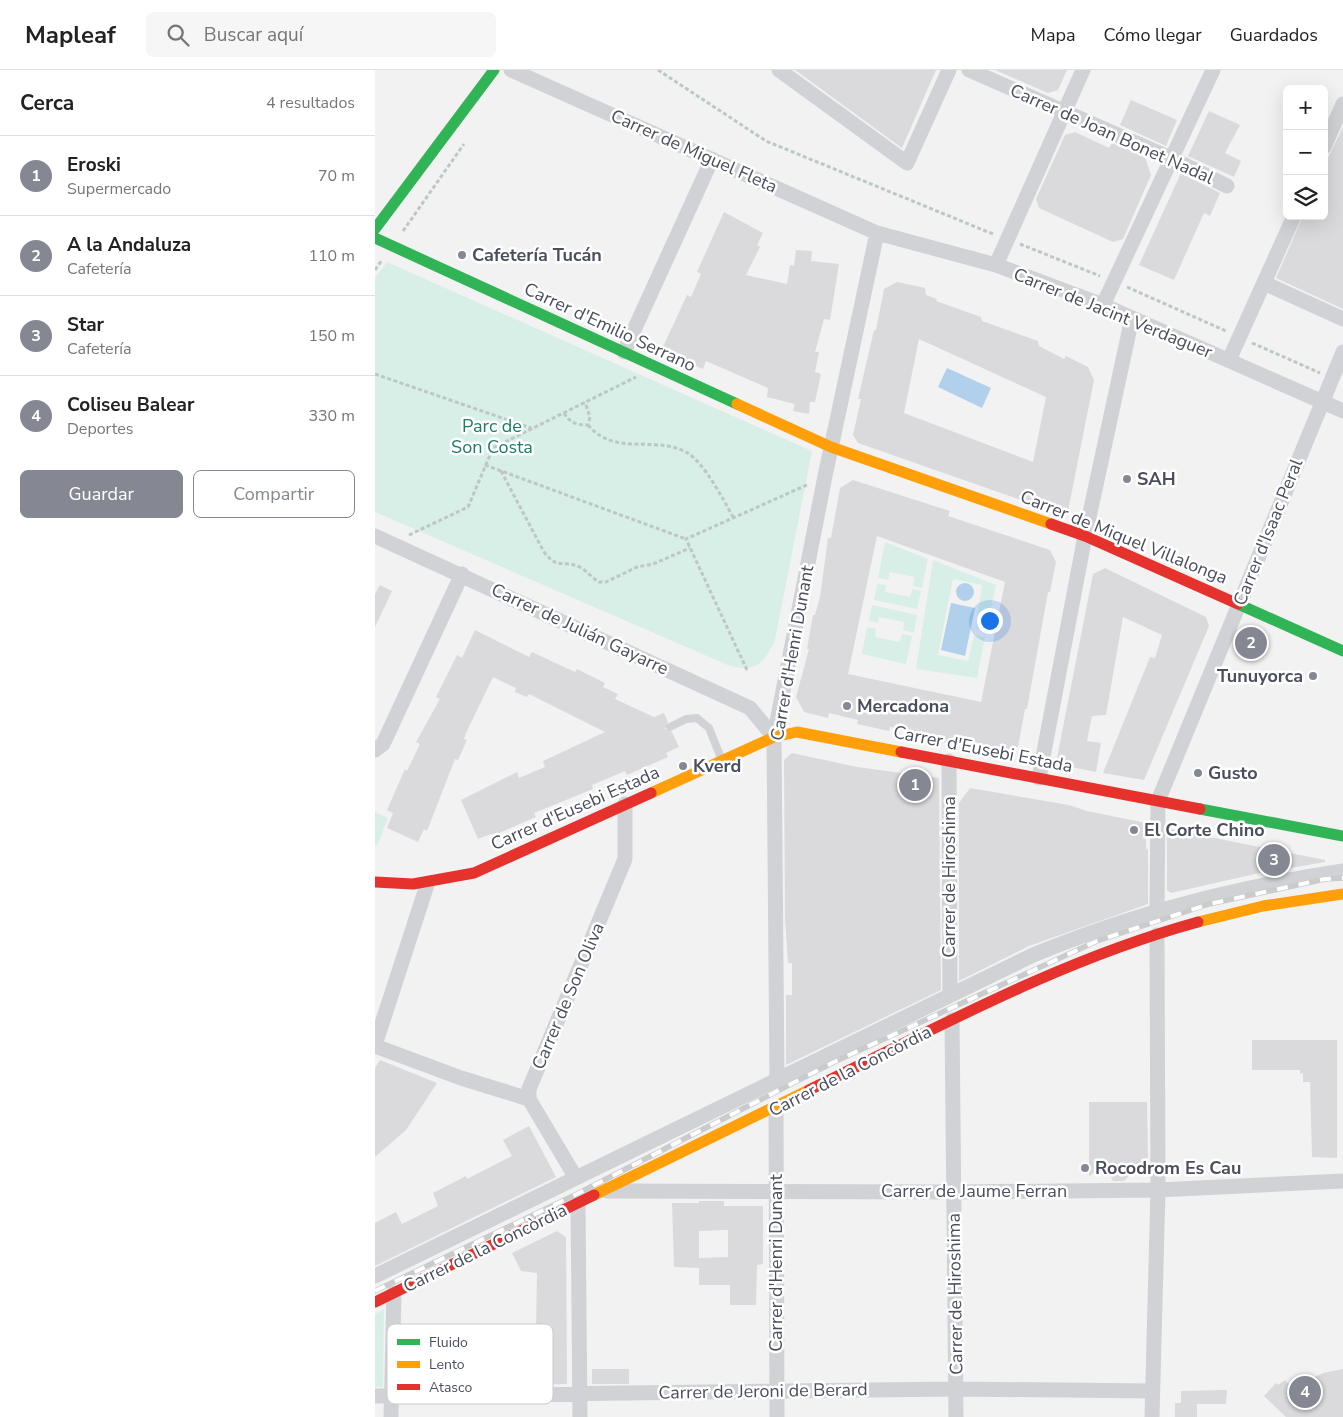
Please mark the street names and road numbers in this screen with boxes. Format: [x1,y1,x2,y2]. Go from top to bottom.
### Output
street label: Carrer de Joan Bonet Nadal [1006,78,1218,190]
street label: Carrer de Miguel Fleta [607,103,781,199]
street label: Carrer de Jacint Verdaguer [1010,262,1217,364]
street label: Carrer d'Emilio Serrano [520,277,700,377]
street label: Carrer d'Isaac Peral [1228,454,1309,609]
street label: Carrer de Miquel Villalonga [1017,484,1231,590]
street label: Carrer d'Henri Dunant [765,563,819,743]
street label: Carrer de Julián Gayarre [488,577,672,681]
street label: Carrer d'Eusebi Estada [891,720,1075,778]
street label: Carrer d'Eusebi Estada [487,760,663,856]
street label: Carrer de Hiroshima [937,796,961,958]
street label: Carrer de Son Oliva [526,919,610,1073]
street label: Carrer de la Concòrdia [765,1020,935,1122]
street label: Carrer d'Henri Dunant [764,1173,788,1352]
street label: Carrer de Jaume Ferran [881,1179,1067,1203]
street label: Carrer de la Concòrdia [399,1198,571,1298]
street label: Carrer de Hiroshima [942,1213,968,1375]
street label: Carrer de Jeroni de Berard [658,1377,868,1405]

